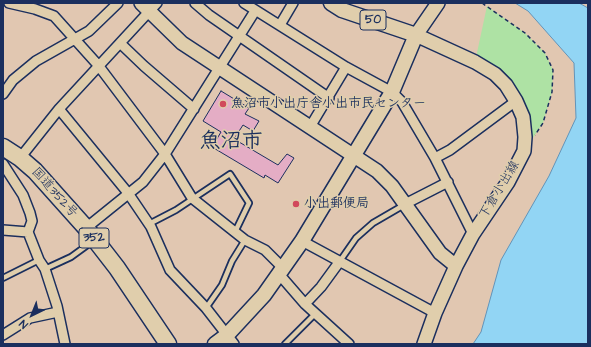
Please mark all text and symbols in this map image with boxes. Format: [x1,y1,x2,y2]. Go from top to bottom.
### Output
road number: 50 [360,10,386,30]
place label: 魚沼市小出庁舎小出市民センター [231,96,426,112]
marker: 魚沼市小出庁舎小出市民センター [218,99,228,109]
district label: 魚沼市 [200,130,262,156]
street label: 下倉小出線 [477,158,523,222]
street label: 国道352号 [27,165,81,221]
place label: 小出郵便局 [304,196,369,212]
marker: 小出郵便局 [291,199,301,209]
road number: 352 [79,228,109,248]
north arrow [12,295,52,335]
text: N [16,316,31,332]

